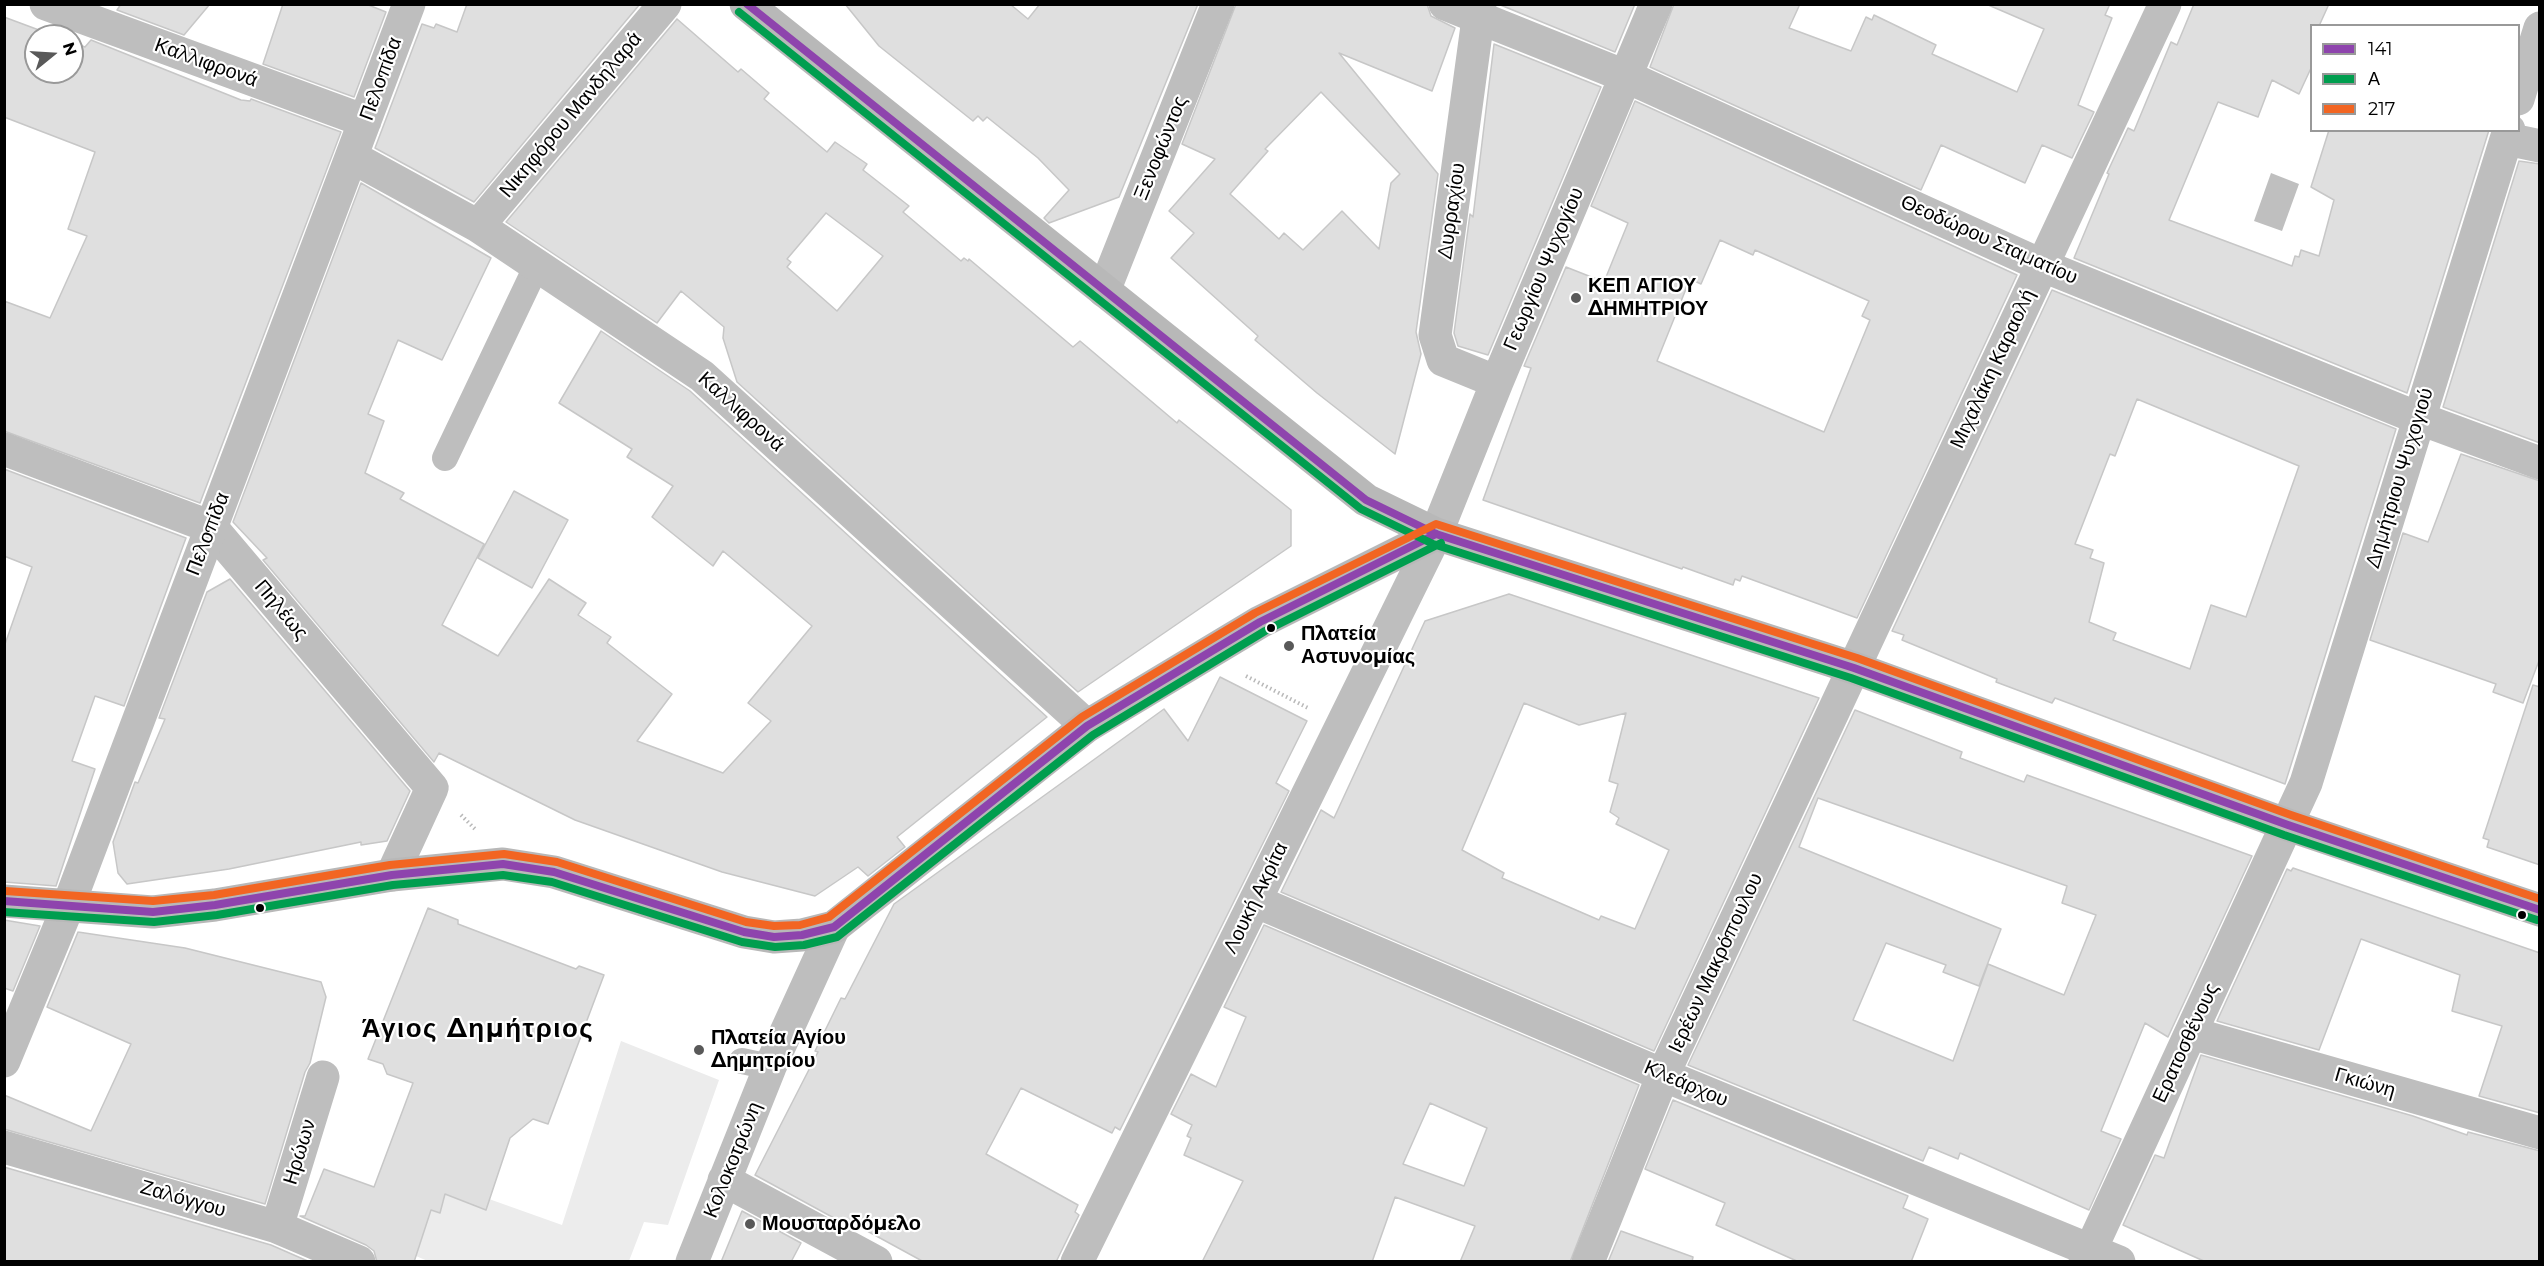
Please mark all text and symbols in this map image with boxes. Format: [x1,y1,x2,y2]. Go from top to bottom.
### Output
north arrow [24,24,84,84]
legend [2310,24,2520,132]
street label: Νικηφόρου Μανδηλαρά [495,27,647,203]
street label: Καλλιφρονά [151,33,261,93]
street label: Πελοπίδα [355,34,407,124]
text: 141 [2368,38,2392,60]
text: N [59,40,81,58]
text: Α [2368,68,2380,90]
street label: Ξενοφώντος [1129,93,1193,203]
text: 217 [2368,98,2395,120]
street label: Δυρραχίου [1433,161,1471,261]
street label: Γεωργίου Ψυχογίου [1499,184,1589,354]
street label: Θεοδώρου Σταματίου [1897,190,2081,290]
place label: ΚΕΠ ΑΓΙΟΥ ΔΗΜΗΤΡΙΟΥ [1588,274,1708,321]
street label: Μιχαλάκη Καραολή [1946,286,2040,452]
marker: ΚΕΠ ΑΓΙΟΥ ΔΗΜΗΤΡΙΟΥ [1569,291,1583,305]
street label: Καλλιφρονά [693,367,789,457]
street label: Δημήτριου Ψυχογιού [2361,385,2439,571]
street label: Πελοπίδα [181,489,235,579]
street label: Πηλέως [249,575,313,645]
unlabelled marker [1265,622,1277,634]
place label: Πλατεία Αστυνομίας [1301,622,1415,669]
marker: Πλατεία Αστυνομίας [1282,639,1296,653]
street label: Λουκή Ακρίτα [1219,838,1293,958]
street label: Ιερέων Μακρόπουλου [1664,869,1768,1057]
unlabelled marker [254,902,266,914]
unlabelled marker [2516,909,2528,921]
street label: Ερατοσθένους [2148,979,2224,1107]
district label: Άγιος Δημήτριος [362,1013,594,1045]
place label: Πλατεία Αγίου Δημητρίου [711,1026,846,1073]
marker: Πλατεία Αγίου Δημητρίου [692,1043,706,1057]
street label: Κλεάρχου [1640,1056,1732,1112]
street label: Γκιώνη [2332,1063,2398,1103]
street label: Κολοκοτρώνη [699,1099,767,1221]
street label: Ηρώων [279,1116,321,1188]
street label: Ζαλόγγου [137,1175,229,1223]
place label: Μουσταρδόμελο [762,1212,921,1236]
marker: Μουσταρδόμελο [743,1217,757,1231]

